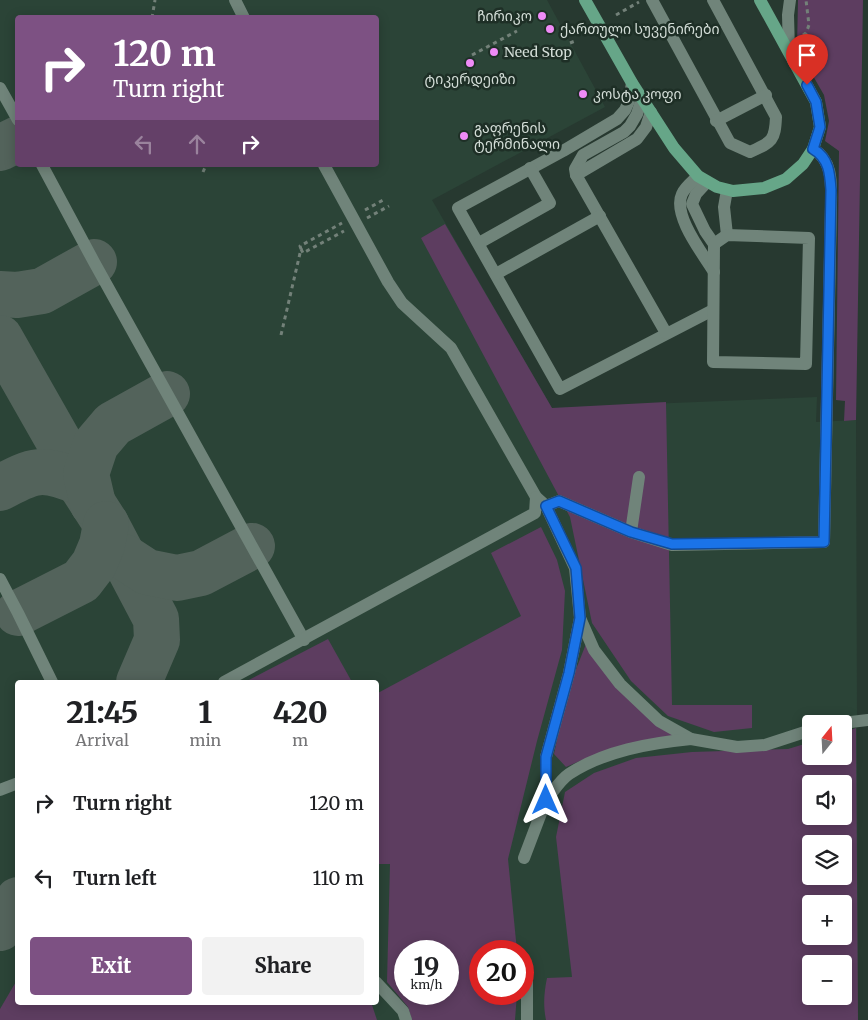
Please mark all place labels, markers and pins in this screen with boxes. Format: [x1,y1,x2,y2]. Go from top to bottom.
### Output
place label: ჩირიკო [477,7,532,25]
marker: ჩირიკო [536,10,548,22]
place label: ქართული სუვენირები [560,20,720,38]
marker: ქართული სუვენირები [544,23,556,35]
pin [786,34,828,85]
place label: Need Stop [504,43,572,61]
marker: Need Stop [488,46,500,58]
marker: ტიკერდეიზი [464,57,476,69]
place label: ტიკერდეიზი [424,70,516,88]
place label: კოსტა კოფი [593,85,682,103]
marker: კოსტა კოფი [577,88,589,100]
place label: გაფრენის ტერმინალი [474,119,560,153]
marker: გაფრენის ტერმინალი [458,130,470,142]

